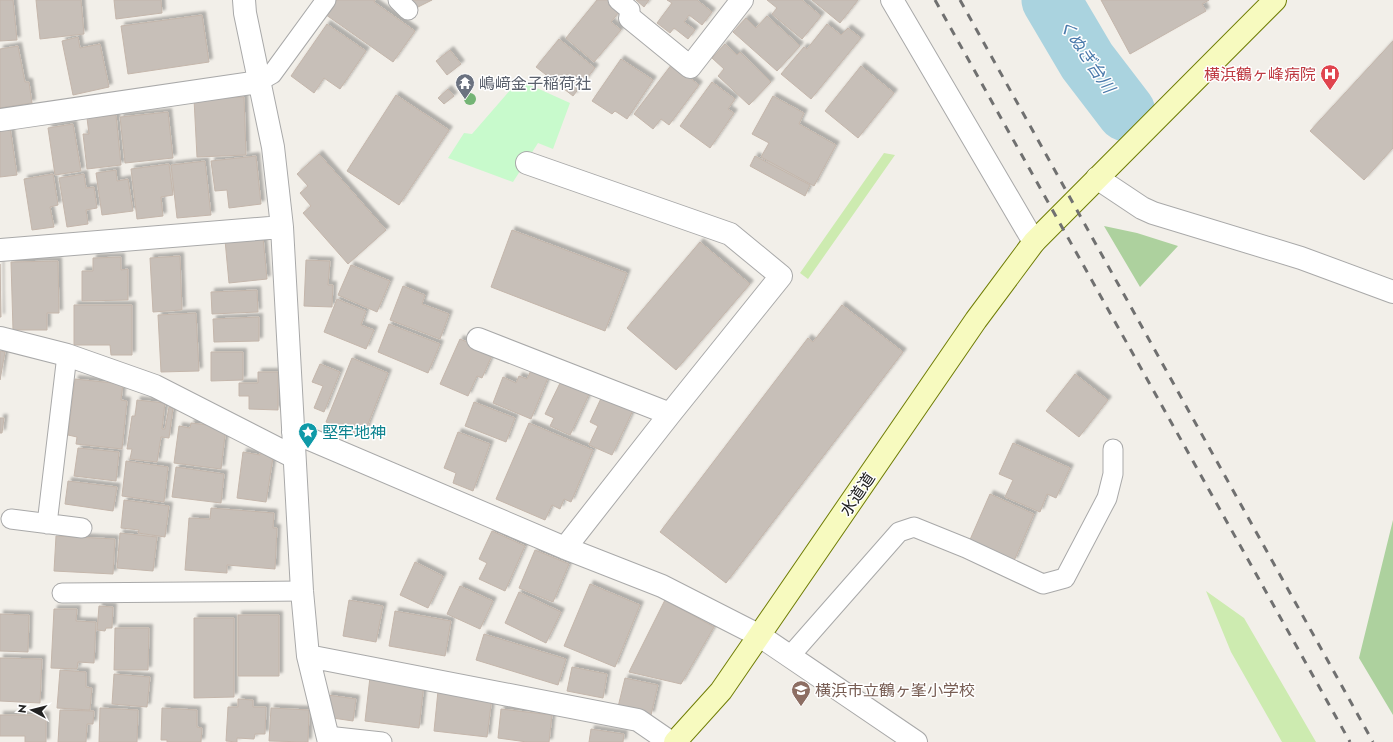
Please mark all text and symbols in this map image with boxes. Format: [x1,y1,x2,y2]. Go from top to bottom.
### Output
water label: くぬぎ台川 [1053,14,1122,99]
place label: 横浜鶴ヶ峰病院 [1204,63,1316,86]
hospital icon: 横浜鶴ヶ峰病院 [1319,63,1341,91]
temple icon: 嶋﨑金子稲荷社 [454,72,476,100]
place label: 嶋﨑金子稲荷社 [479,72,591,95]
place icon: 堅牢地神 [297,421,319,449]
place label: 堅牢地神 [322,421,386,444]
street label: 水道道 [834,468,880,521]
school or university icon: 横浜市立鶴ヶ峯小学校 [790,679,812,707]
place label: 横浜市立鶴ヶ峯小学校 [815,679,975,702]
north arrow [12,690,52,730]
text: N [14,703,31,714]

